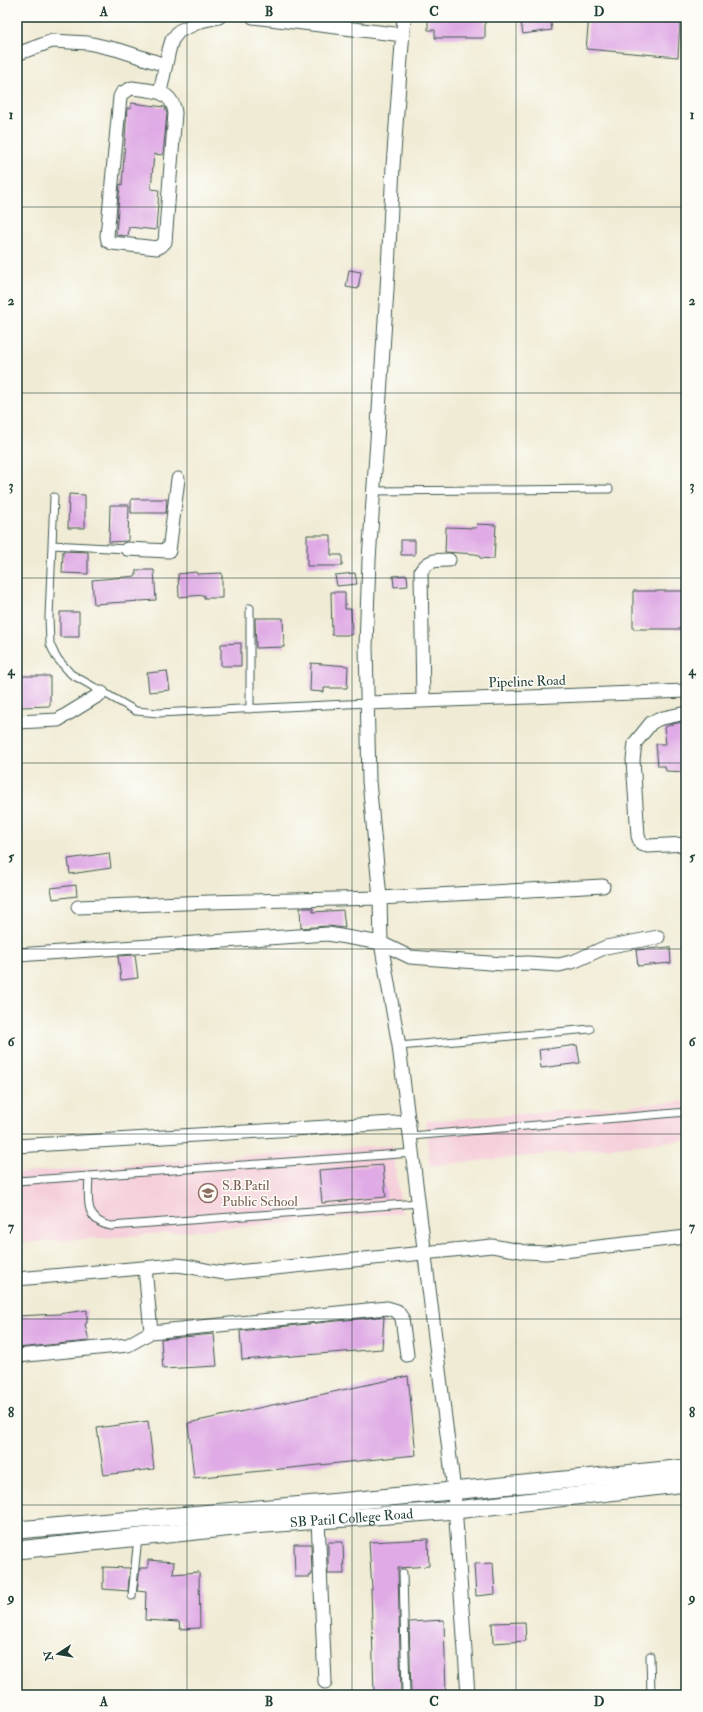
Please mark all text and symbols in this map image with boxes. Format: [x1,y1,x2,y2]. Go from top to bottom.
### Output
text: A [99,4,109,20]
text: B [265,4,273,20]
text: C [429,4,439,20]
text: D [594,4,605,20]
text: 1 [9,107,14,123]
text: 1 [690,107,695,123]
text: 2 [8,293,15,309]
text: 2 [689,293,696,309]
text: 3 [9,478,14,494]
text: 3 [690,478,695,494]
text: 4 [6,663,15,679]
text: 4 [687,663,696,679]
street label: Pipeline Road [488,672,566,692]
text: 5 [8,849,14,865]
text: 5 [689,849,695,865]
text: 6 [8,1034,16,1050]
text: 6 [689,1034,697,1050]
place label: S.B.Patil Public School [222,1177,298,1210]
school or university icon: S.B.Patil Public School [197,1182,219,1204]
text: 7 [8,1219,15,1235]
text: 7 [689,1219,696,1235]
text: 8 [8,1405,14,1421]
text: 8 [689,1405,695,1421]
street label: SB Patil College Road [289,1505,414,1531]
text: 9 [6,1590,15,1606]
text: 9 [687,1590,696,1606]
north arrow [38,1634,78,1674]
text: N [41,1649,56,1663]
text: A [99,1694,109,1710]
text: B [265,1694,273,1710]
text: C [429,1694,439,1710]
text: D [594,1694,605,1710]

